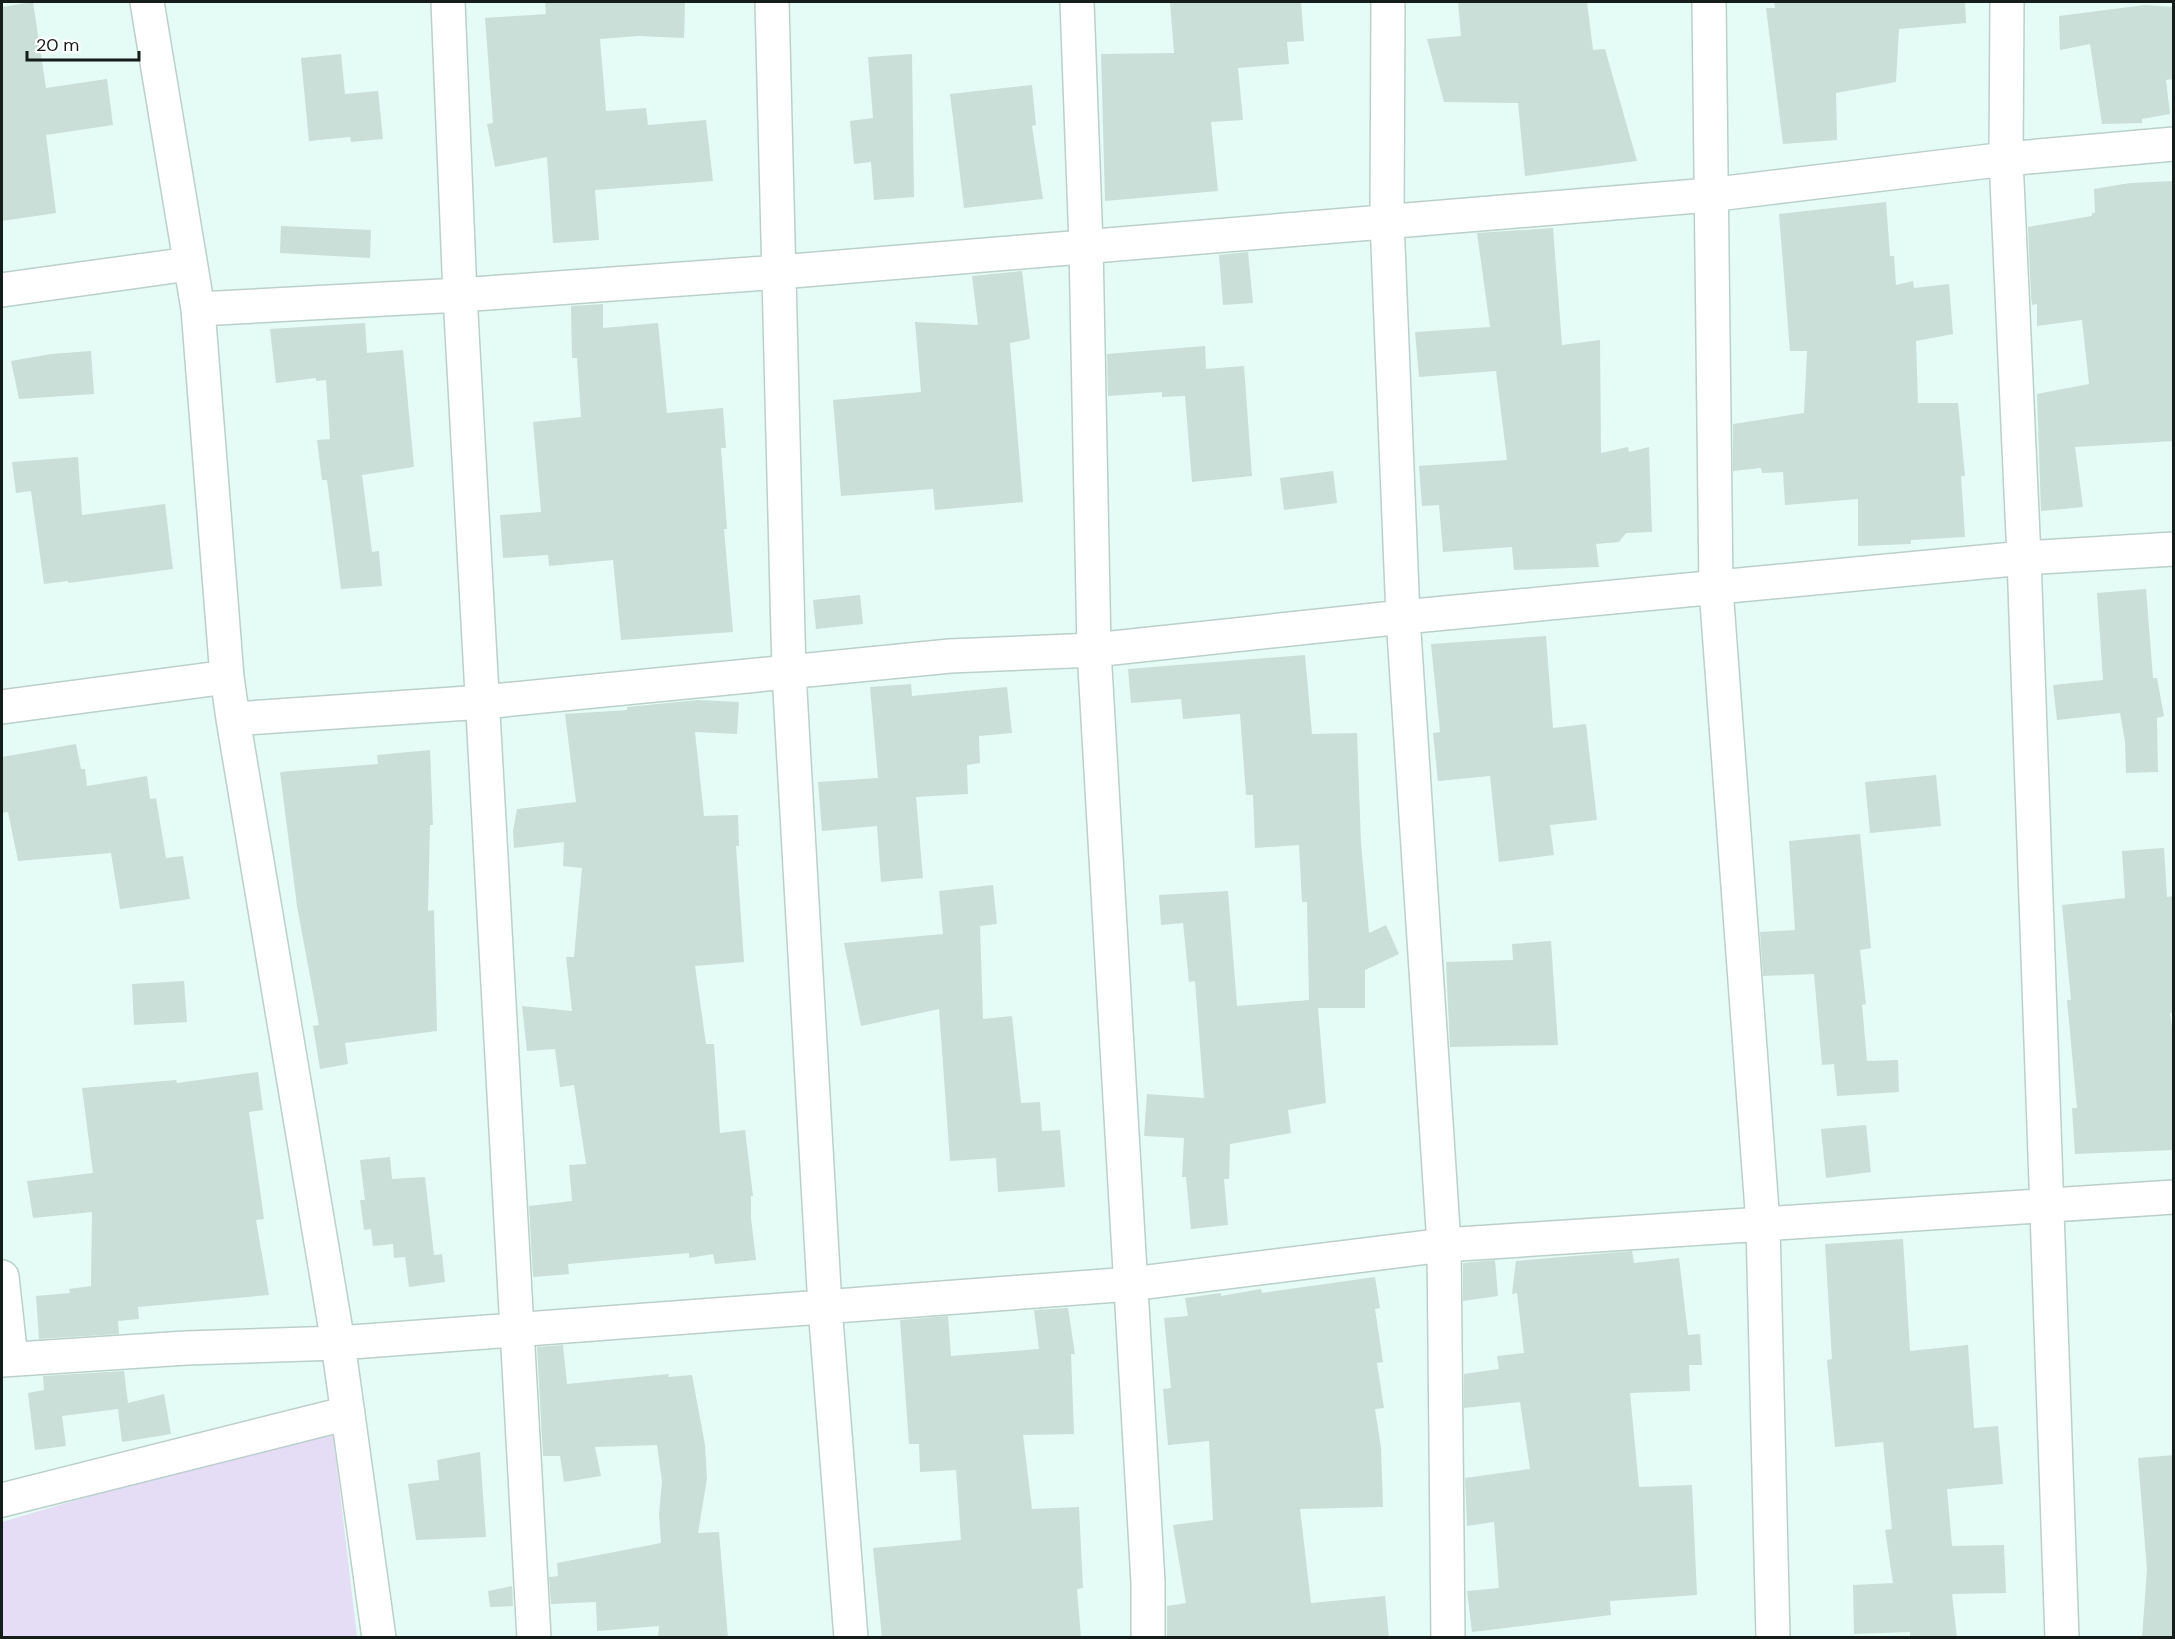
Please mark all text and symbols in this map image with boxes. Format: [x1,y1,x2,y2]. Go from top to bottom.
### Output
scale bar [27,24,140,62]
text: 20 m [36,33,79,57]

